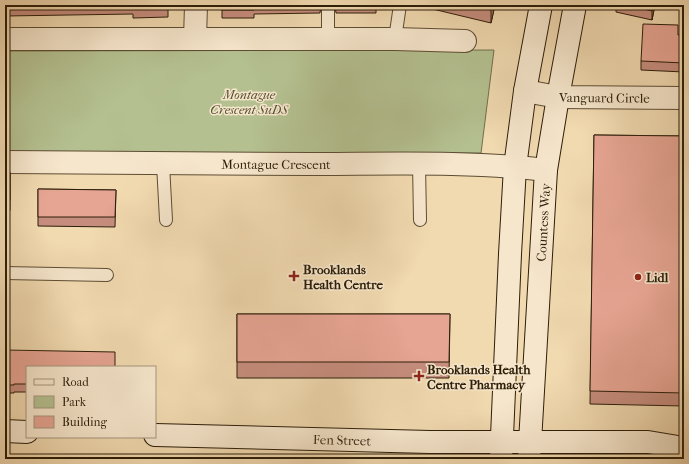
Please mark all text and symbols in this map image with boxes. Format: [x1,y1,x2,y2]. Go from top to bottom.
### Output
park label: Montague Crescent SuDS [210,87,289,117]
street label: Vanguard Circle [558,90,650,105]
street label: Montague Crescent [221,156,331,172]
street label: Countess Way [533,182,553,262]
place label: Brooklands Health Centre [303,262,384,292]
marker: Brooklands Health Centre [288,270,300,282]
place label: Lidl [646,270,669,285]
marker: Lidl [633,272,643,282]
place label: Brooklands Health Centre Pharmacy [427,362,531,393]
legend [26,366,156,438]
marker: Brooklands Health Centre Pharmacy [414,371,424,381]
text: Road [62,375,89,389]
text: Park [62,395,87,409]
text: Building [62,415,107,429]
street label: Fen Street [313,432,372,448]

